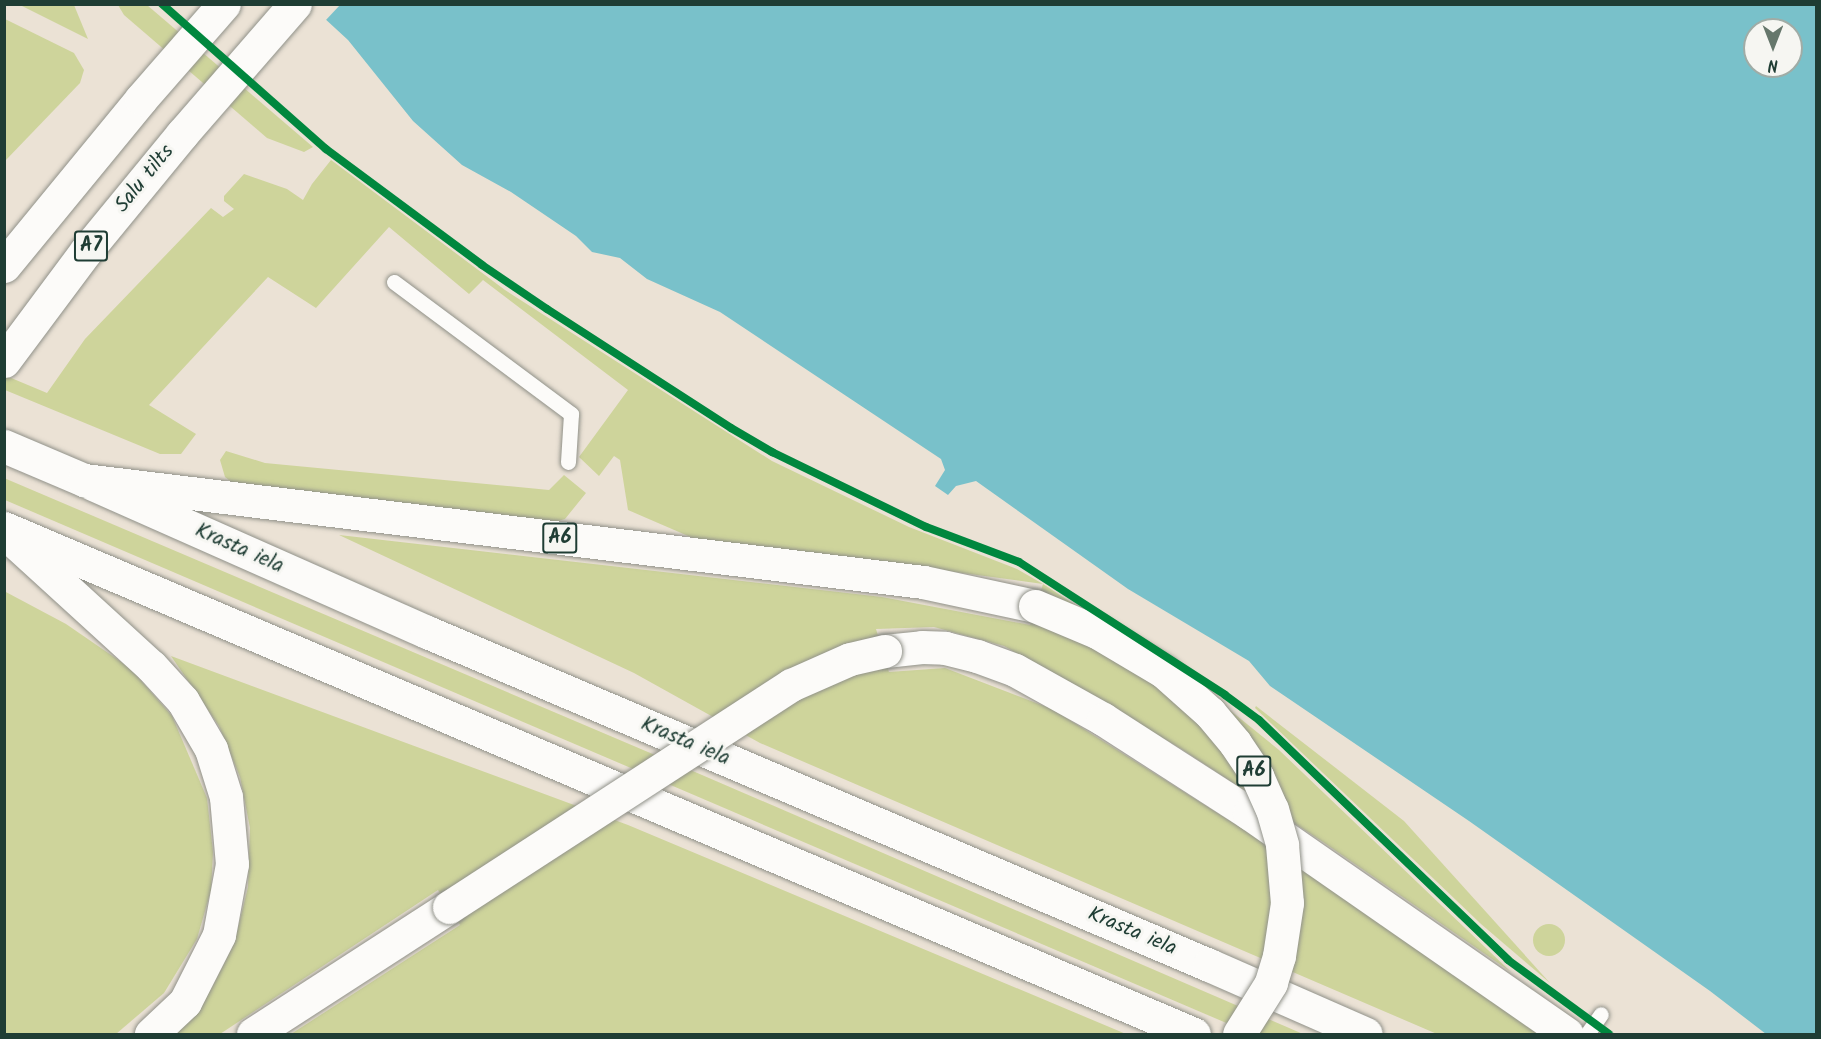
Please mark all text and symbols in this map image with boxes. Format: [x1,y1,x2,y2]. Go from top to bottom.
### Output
north arrow [1743,18,1803,78]
text: N [1768,52,1778,77]
street label: Salu tilts [110,140,180,218]
road number: A7 [73,229,109,263]
street label: Krasta iela [191,518,287,580]
road number: A6 [542,521,578,555]
street label: Krasta iela [637,712,733,772]
road number: A6 [1236,754,1272,788]
street label: Krasta iela [1084,902,1180,962]

